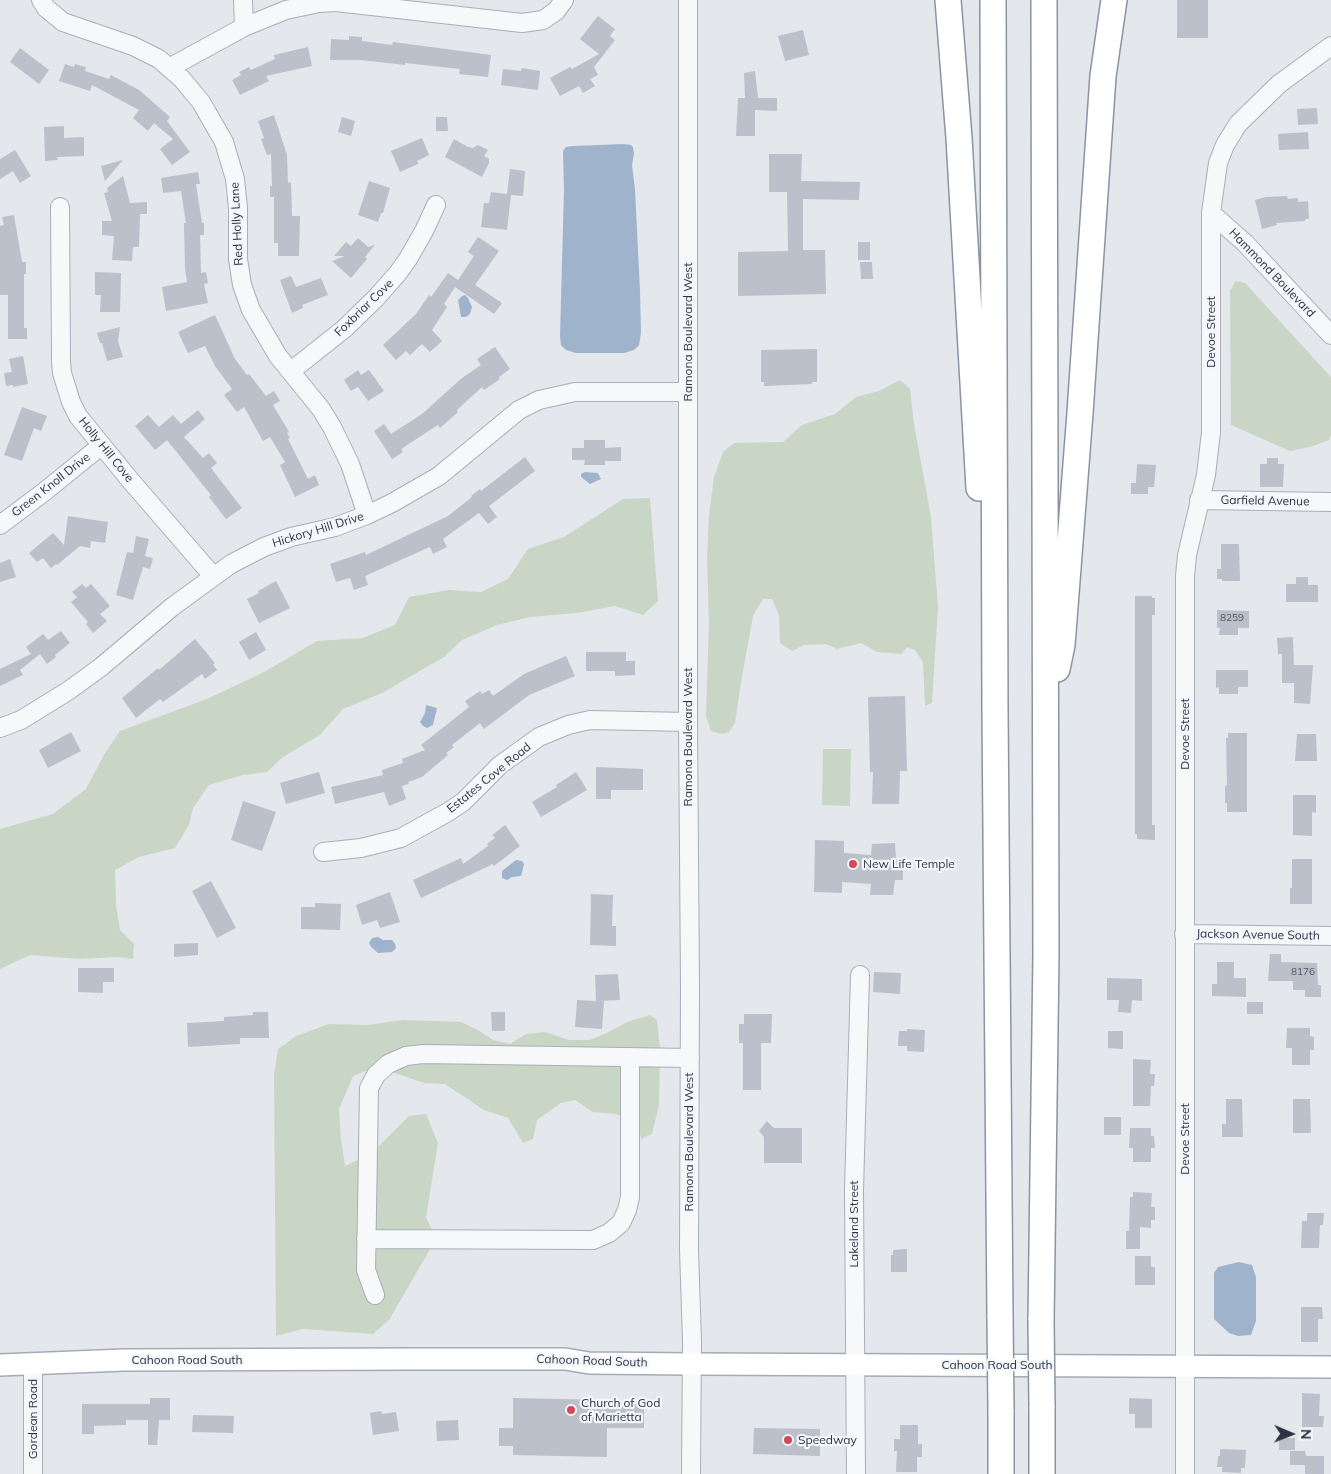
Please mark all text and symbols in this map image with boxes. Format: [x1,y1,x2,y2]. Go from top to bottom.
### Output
street label: Red Holly Lane [228,182,246,266]
street label: Hammond Boulevard [1226,226,1318,320]
street label: Ramona Boulevard West [681,263,695,401]
street label: Foxbriar Cove [332,276,396,340]
street label: Devoe Street [1204,296,1218,368]
street label: Holly Hill Cove [75,415,137,485]
street label: Green Knoll Drive [9,450,93,520]
street label: Garfield Avenue [1220,493,1310,509]
street label: Hickory Hill Drive [270,509,366,551]
house number: 8259 [1220,612,1244,624]
street label: Ramona Boulevard West [681,668,695,806]
street label: Devoe Street [1178,698,1192,770]
street label: Estates Cove Road [444,740,534,816]
place label: New Life Temple [863,857,955,871]
marker: New Life Temple [847,858,859,870]
street label: Jackson Avenue South [1196,927,1320,943]
house number: 8176 [1291,966,1315,978]
street label: Ramona Boulevard West [682,1073,696,1211]
street label: Devoe Street [1178,1103,1192,1175]
street label: Lakeland Street [847,1181,861,1267]
street label: Cahoon Road South [536,1352,648,1370]
street label: Cahoon Road South [131,1353,243,1367]
street label: Cahoon Road South [941,1358,1053,1372]
street label: Gordean Road [26,1379,40,1459]
place label: Church of God of Marietta [581,1396,660,1424]
marker: Church of God of Marietta [565,1404,577,1416]
north arrow [1266,1409,1316,1459]
text: N [1297,1429,1315,1440]
place label: Speedway [798,1433,857,1447]
marker: Speedway [782,1434,794,1446]

